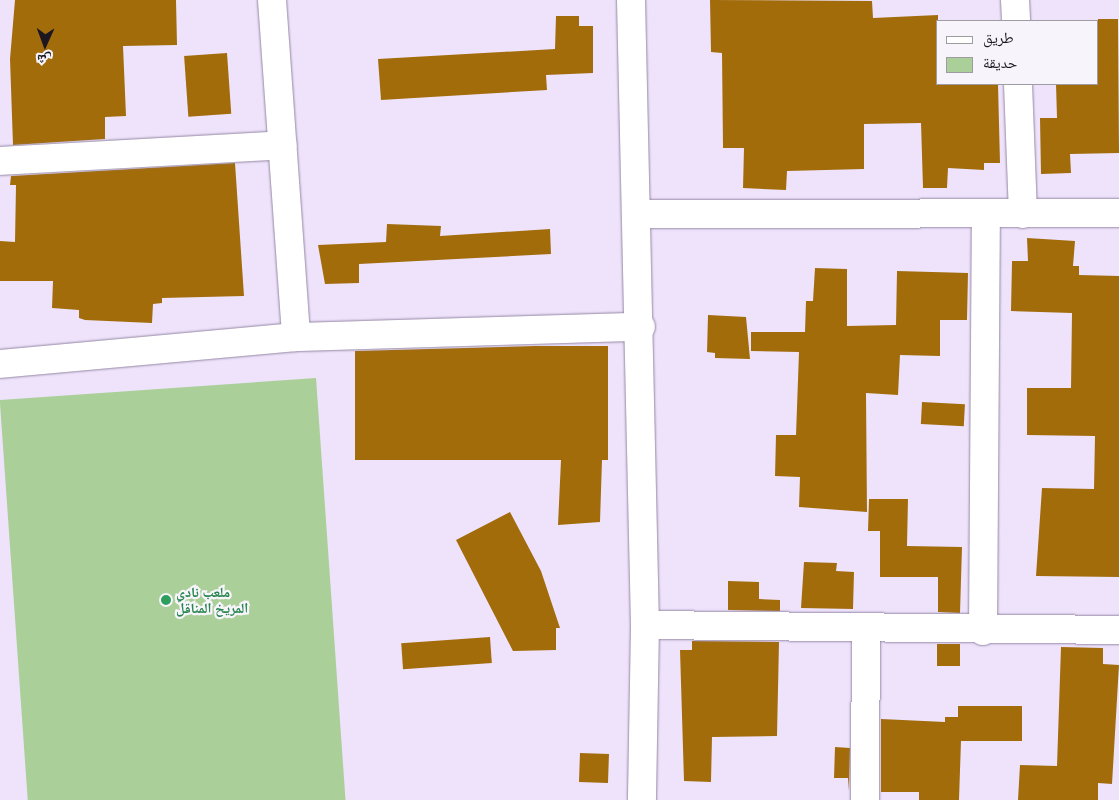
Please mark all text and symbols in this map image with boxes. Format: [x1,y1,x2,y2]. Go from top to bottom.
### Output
north arrow [20,20,70,70]
legend [936,20,1099,85]
text: طريق [983,28,1014,47]
text: ش [37,51,52,69]
text: حديقة [983,53,1017,72]
place label: ملعب نادي المريخ المناقل [176,584,248,616]
marker: ملعب نادي المريخ المناقل [160,594,172,606]

